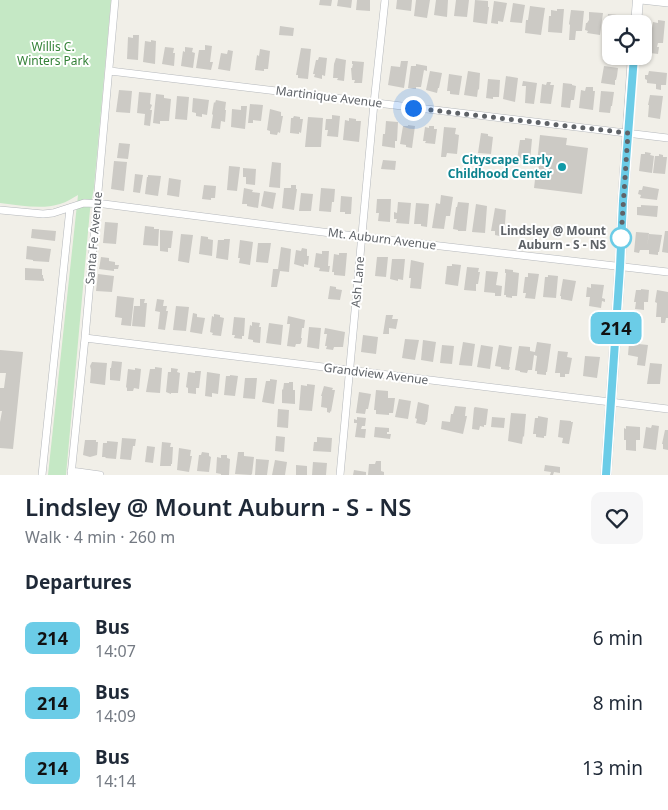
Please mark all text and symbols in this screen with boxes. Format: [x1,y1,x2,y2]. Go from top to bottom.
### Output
map controls [602,15,652,65]
button: locate [602,15,652,65]
park label: Willis C. Winters Park [17,38,90,69]
street label: Martinique Avenue [275,82,384,112]
your location [401,96,426,121]
place label: Cityscape Early Childhood Center [448,151,553,182]
marker: Cityscape Early Childhood Center [556,161,568,173]
street label: Santa Fe Avenue [81,191,106,285]
place label: Lindsley @ Mount Auburn - S - NS [500,222,606,253]
street label: Mt. Auburn Avenue [327,223,437,254]
marker: Lindsley @ Mount Auburn - S - NS [610,227,632,249]
street label: Ash Lane [347,256,368,308]
line badge: 214 [587,312,645,344]
text: 214 [601,316,631,340]
street label: Grandview Avenue [323,359,430,388]
text: Lindsley @ Mount Auburn - S - NS [25,490,412,523]
button: heart [591,492,643,544]
text: Walk · 4 min · 260 m [25,526,175,548]
text: Departures [25,569,132,595]
text: Bus [95,614,130,640]
text: 6 min [593,625,643,651]
text: 214 [37,626,68,650]
text: 14:07 [95,640,136,662]
text: Bus [95,679,130,705]
text: 8 min [593,690,643,716]
text: 214 [37,691,68,715]
text: 14:09 [95,705,136,727]
text: Bus [95,744,130,770]
text: 13 min [582,755,643,781]
text: 214 [37,756,68,780]
text: 14:14 [95,770,136,792]

